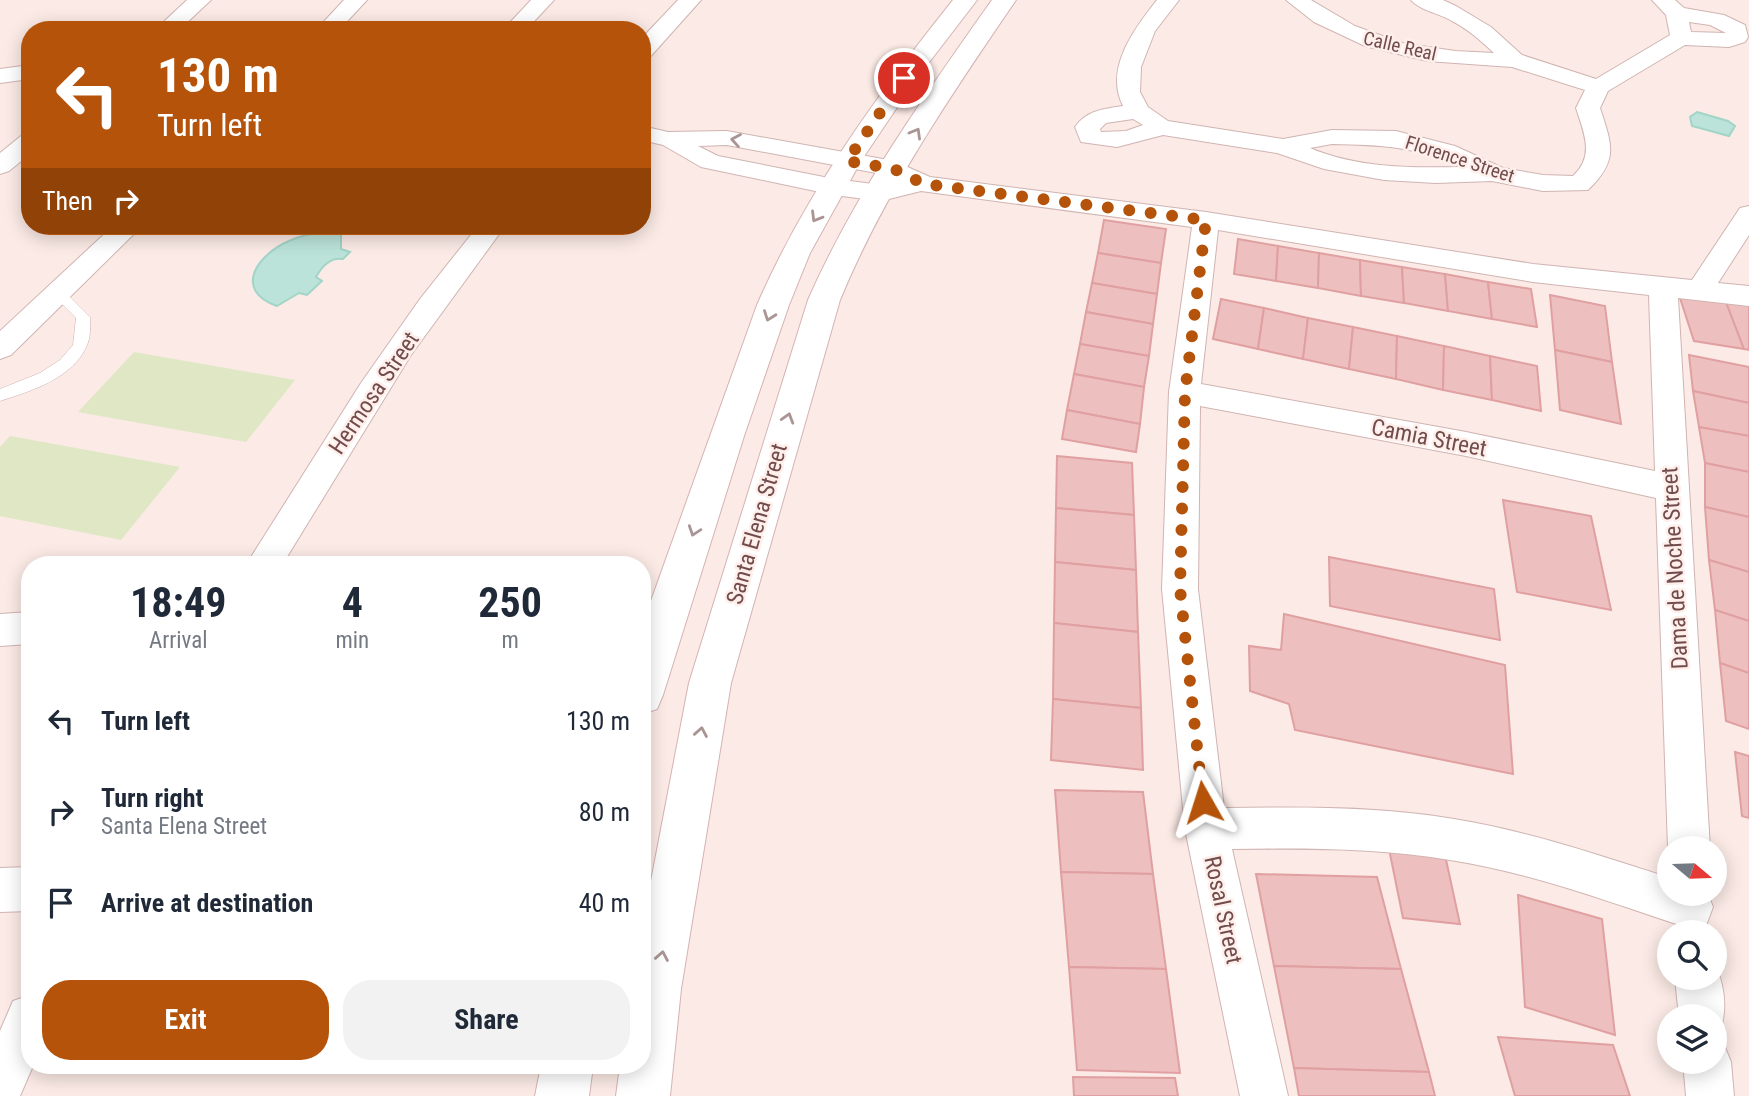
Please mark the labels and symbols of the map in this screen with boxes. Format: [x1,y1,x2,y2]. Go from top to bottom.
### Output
street label: Calle Real [1361,26,1439,66]
pin [874,48,934,108]
one-way arrow [907,127,920,140]
street label: Florence Street [1403,131,1517,187]
one-way arrow [730,133,742,148]
one-way arrow [811,210,824,223]
one-way arrow [763,309,777,321]
street label: Hermosa Street [323,327,425,459]
one-way arrow [780,412,795,424]
street label: Camia Street [1369,414,1489,462]
street label: Santa Elena Street [721,440,793,608]
street label: Dama de Noche Street [1656,466,1694,670]
one-way arrow [688,524,702,536]
one-way arrow [693,726,708,737]
position arrow [1166,765,1240,839]
north arrow [1657,836,1727,906]
street label: Rosal Street [1198,854,1248,966]
one-way arrow [653,950,668,962]

